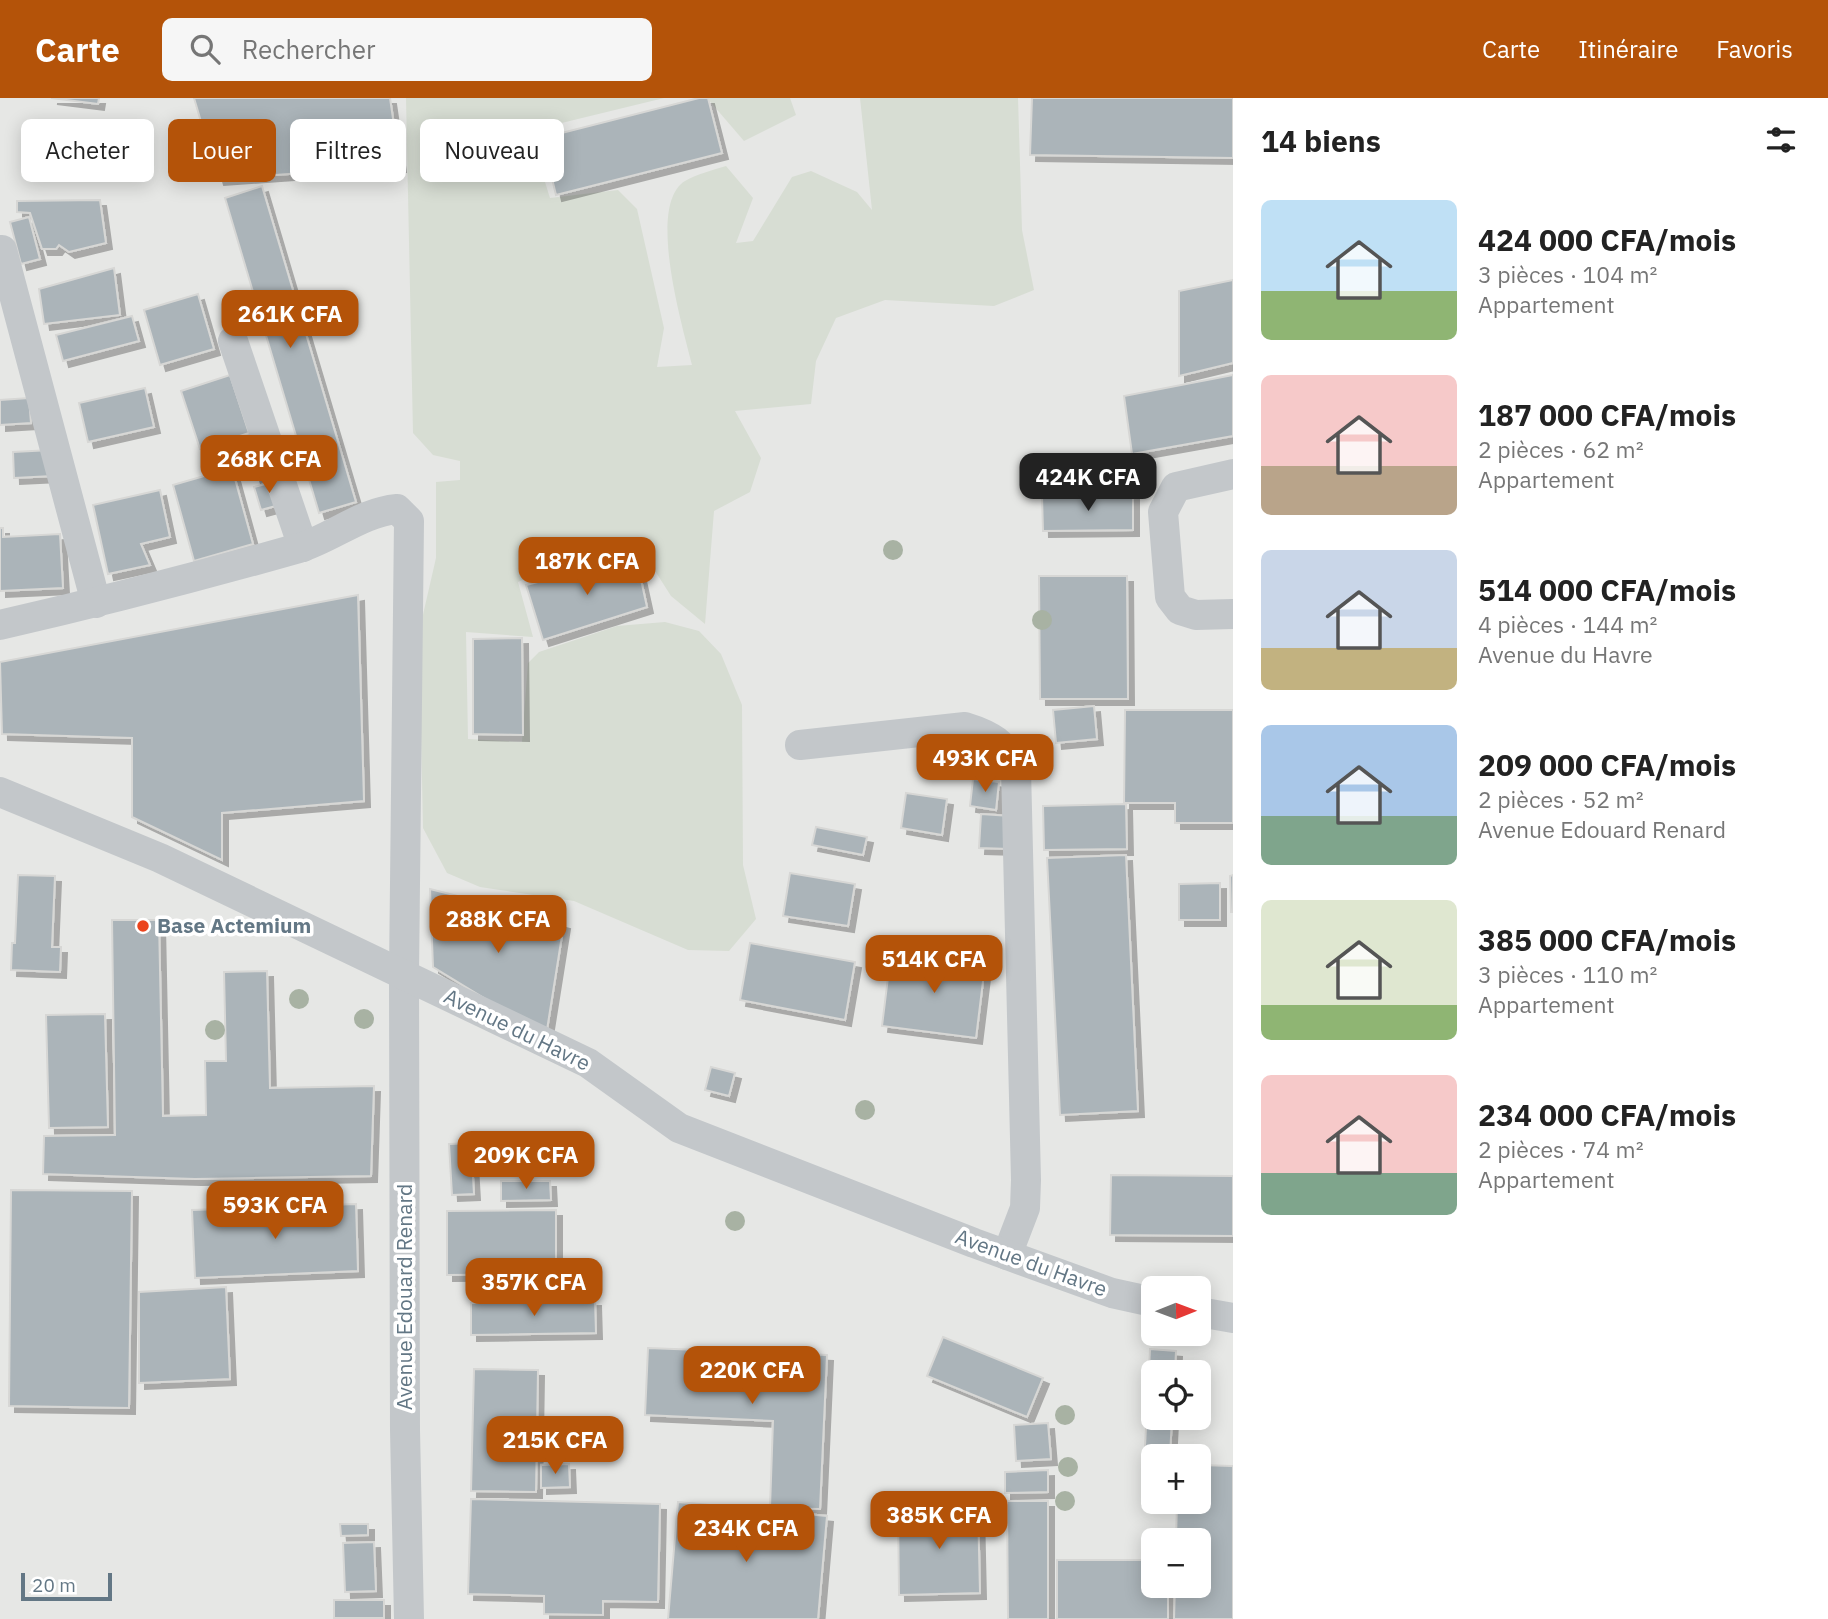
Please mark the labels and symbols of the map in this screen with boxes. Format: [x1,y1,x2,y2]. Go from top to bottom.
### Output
pin: 261K CFA [218,290,362,350]
pin: 268K CFA [197,436,341,495]
pin: 424K CFA [1016,454,1160,513]
pin: 187K CFA [515,538,659,597]
pin: 493K CFA [913,734,1057,794]
pin: 288K CFA [426,896,570,955]
place label: Base Actemium [157,911,311,939]
marker: Base Actemium [135,918,151,934]
pin: 514K CFA [862,936,1006,995]
street label: Avenue du Havre [440,982,595,1077]
pin: 209K CFA [454,1132,598,1191]
pin: 593K CFA [203,1182,347,1241]
street label: Avenue Edouard Renard [390,1184,418,1410]
street label: Avenue du Havre [952,1222,1111,1302]
pin: 357K CFA [462,1258,606,1318]
north arrow [1141,1276,1211,1346]
pin: 220K CFA [680,1346,824,1406]
pin: 215K CFA [483,1416,627,1476]
pin: 385K CFA [867,1492,1011,1551]
pin: 234K CFA [674,1504,818,1564]
scale bar [21,1570,112,1602]

